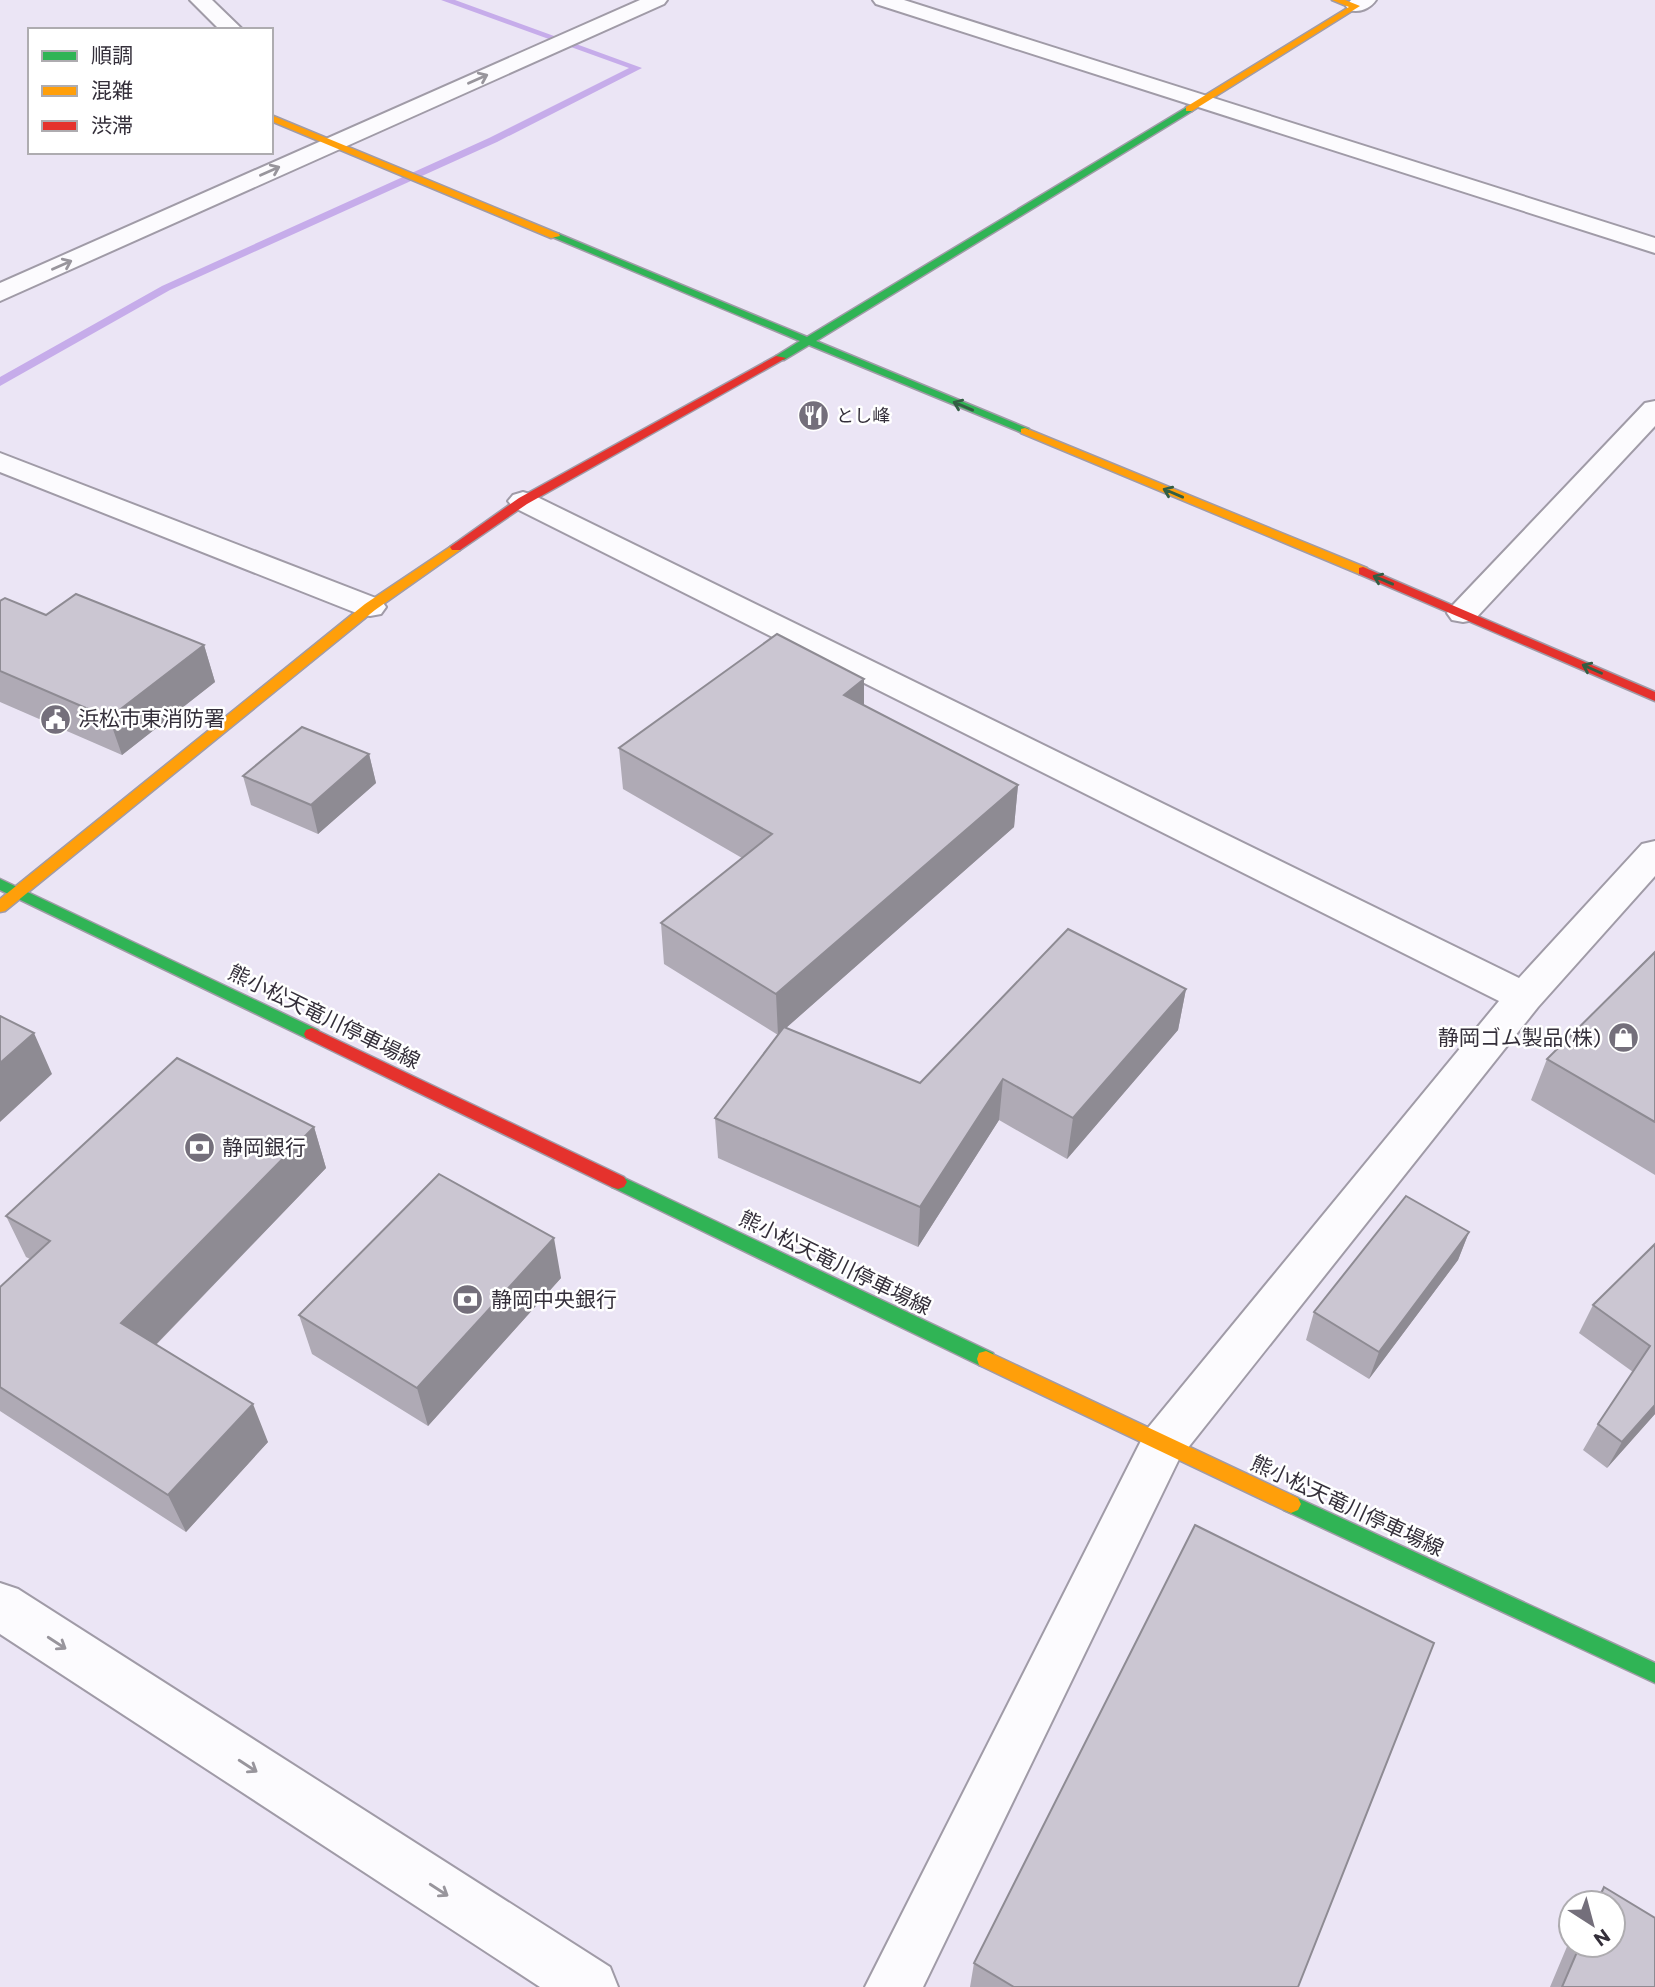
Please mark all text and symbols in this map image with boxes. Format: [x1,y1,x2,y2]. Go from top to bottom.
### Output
legend [28,28,273,154]
text: 順調 [91,42,133,67]
one-way arrow [466,72,488,85]
text: 混雑 [91,77,133,102]
text: 渋滞 [91,112,133,137]
one-way arrow [258,164,280,177]
one-way arrow [51,258,72,271]
one-way arrow [953,398,974,411]
restaurant icon: とし峰 [796,399,830,433]
place label: とし峰 [836,404,890,426]
one-way arrow [1163,486,1184,499]
one-way arrow [1373,573,1395,586]
one-way arrow [1582,662,1604,675]
public building icon: 浜松市東消防署 [38,702,72,736]
place label: 浜松市東消防署 [78,705,225,730]
street label: 熊小松天竜川停車場線 [225,958,425,1073]
shop icon: 静岡ゴム製品(株) [1607,1021,1641,1055]
place label: 静岡ゴム製品(株) [1438,1024,1601,1049]
bank icon: 静岡銀行 [182,1131,216,1165]
place label: 静岡銀行 [222,1134,306,1159]
street label: 熊小松天竜川停車場線 [736,1204,936,1319]
bank icon: 静岡中央銀行 [451,1283,485,1317]
place label: 静岡中央銀行 [491,1286,617,1311]
street label: 熊小松天竜川停車場線 [1247,1449,1448,1560]
one-way arrow [47,1636,67,1650]
one-way arrow [238,1760,258,1774]
one-way arrow [429,1883,449,1897]
north arrow [1557,1889,1627,1959]
text: N [1590,1925,1615,1952]

